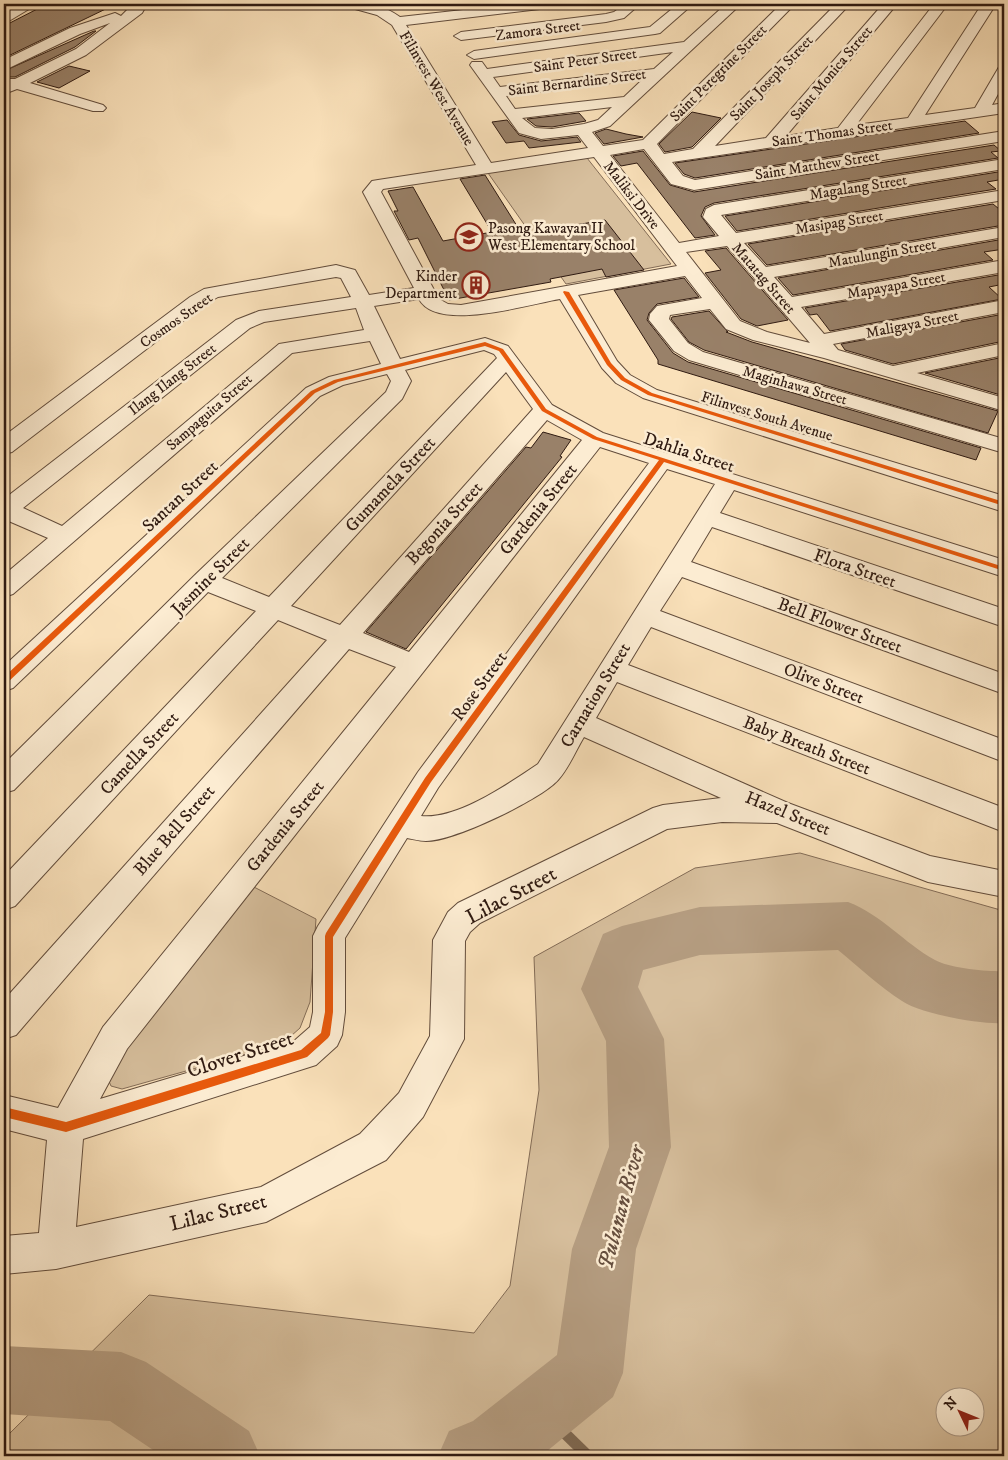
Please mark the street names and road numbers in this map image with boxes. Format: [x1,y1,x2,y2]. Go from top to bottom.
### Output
street label: Zamora Street [495,16,582,45]
street label: Saint Peregrine Street [666,21,771,126]
street label: Saint Monica Street [786,22,877,125]
street label: Filinvest West Avenue [395,27,478,149]
street label: Saint Joseph Street [726,31,817,125]
street label: Saint Peter Street [532,44,638,77]
street label: Saint Bernardine Street [507,65,647,100]
street label: Saint Thomas Street [770,116,894,151]
street label: Saint Matthew Street [753,146,881,185]
street label: Maliksi Drive [599,157,664,233]
street label: Magalang Street [808,170,908,205]
street label: Masipag Street [794,206,885,239]
street label: Matulungin Street [827,235,938,272]
street label: Matatag Street [727,239,800,318]
street label: Mapayapa Street [845,267,947,304]
street label: Cosmos Street [136,288,217,352]
street label: Maligaya Street [864,306,960,343]
street label: Ilang Ilang Street [125,339,220,420]
street label: Maginhawa Street [740,361,850,410]
street label: Sampaguita Street [162,370,256,455]
street label: Filinvest South Avenue [699,387,835,446]
street label: Dahlia Street [640,428,737,478]
street label: Gumamela Street [341,432,441,537]
street label: Santan Street [138,456,223,537]
street label: Gardenia Street [495,459,583,560]
street label: Begonia Street [402,477,488,570]
street label: Jasmine Street [165,533,255,622]
street label: Flora Street [811,545,899,593]
street label: Bell Flower Street [774,593,905,659]
street label: Carnation Street [556,639,636,752]
street label: Rose Street [447,647,513,726]
street label: Olive Street [780,659,867,709]
street label: Camella Street [96,707,184,800]
street label: Baby Breath Street [740,712,874,780]
street label: Gardenia Street [242,776,330,877]
street label: Blue Bell Street [129,781,220,880]
street label: Hazel Street [742,787,834,841]
street label: Lilac Street [462,861,562,931]
street label: Clover Street [184,1025,297,1084]
street label: Lilac Street [167,1188,270,1238]

